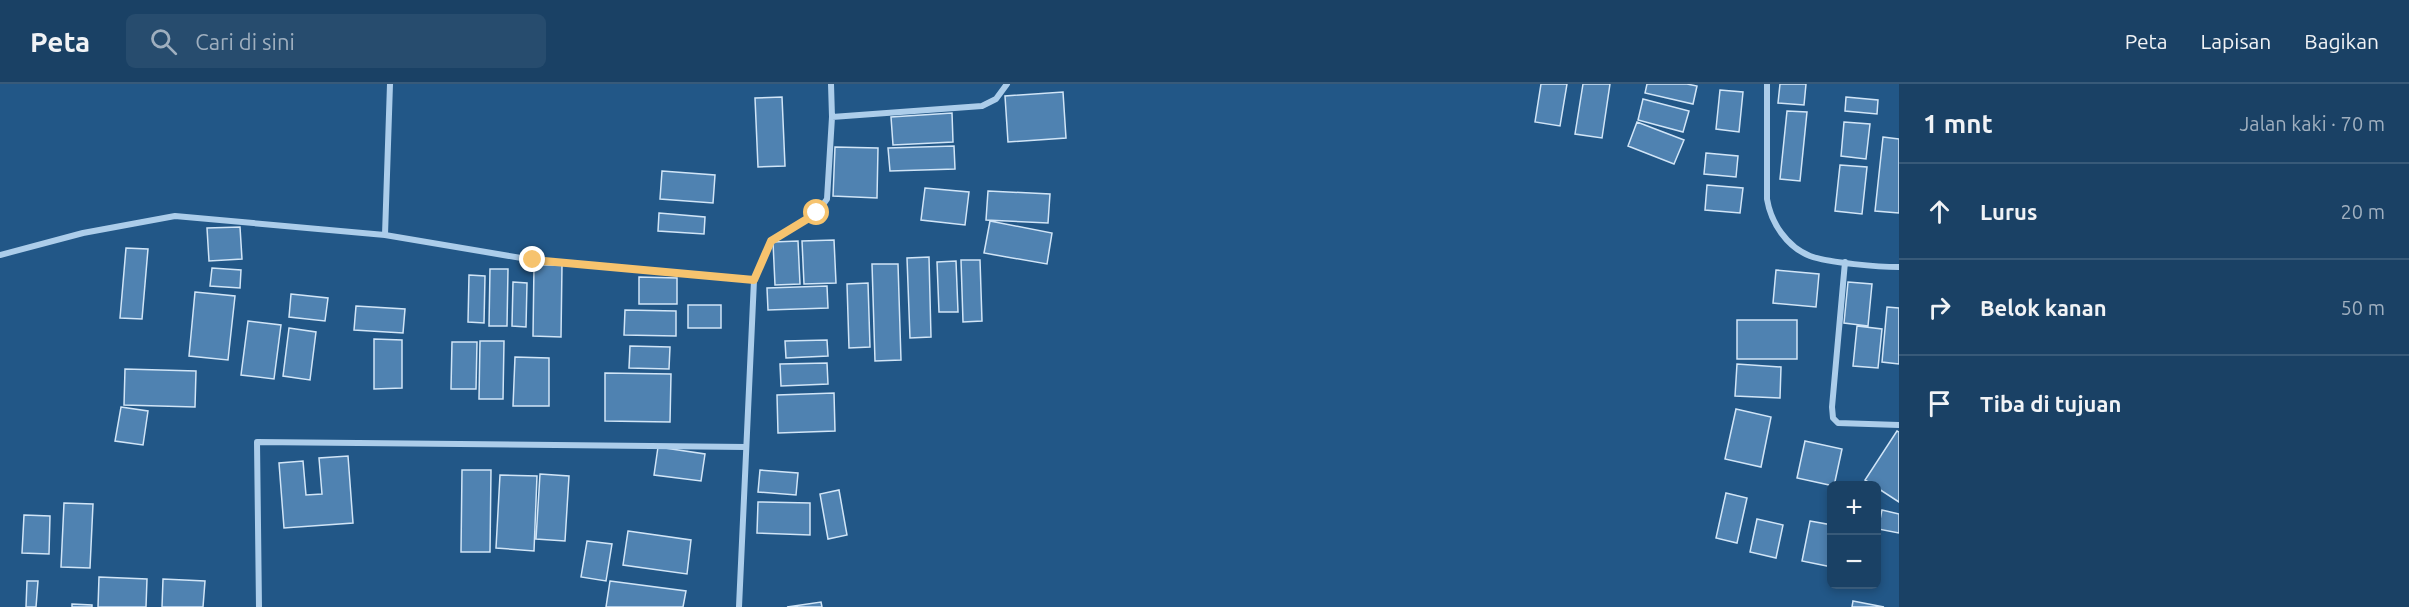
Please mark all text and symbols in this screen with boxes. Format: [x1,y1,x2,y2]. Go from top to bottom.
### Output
search box [126,14,546,68]
icon: search [147,25,180,58]
text: Peta [30,26,90,57]
text: Cari di sini [195,29,295,54]
text: Peta [2125,29,2168,53]
text: Lapisan [2201,29,2271,53]
text: Bagikan [2304,29,2379,53]
text: 1 mnt [1923,109,1993,138]
text: Jalan kaki · 70 m [2240,112,2385,135]
icon: ahead [1923,195,1956,228]
route start [803,199,829,225]
text: Lurus [1980,199,2037,224]
text: 20 m [2341,200,2385,223]
route end [519,246,545,272]
icon: right [1923,291,1956,324]
text: Belok kanan [1980,295,2107,320]
text: 50 m [2341,296,2385,319]
icon: arrive [1923,387,1956,420]
text: Tiba di tujuan [1980,391,2121,416]
map controls [1827,481,1881,589]
button: + [1827,481,1881,535]
button: − [1827,535,1881,589]

